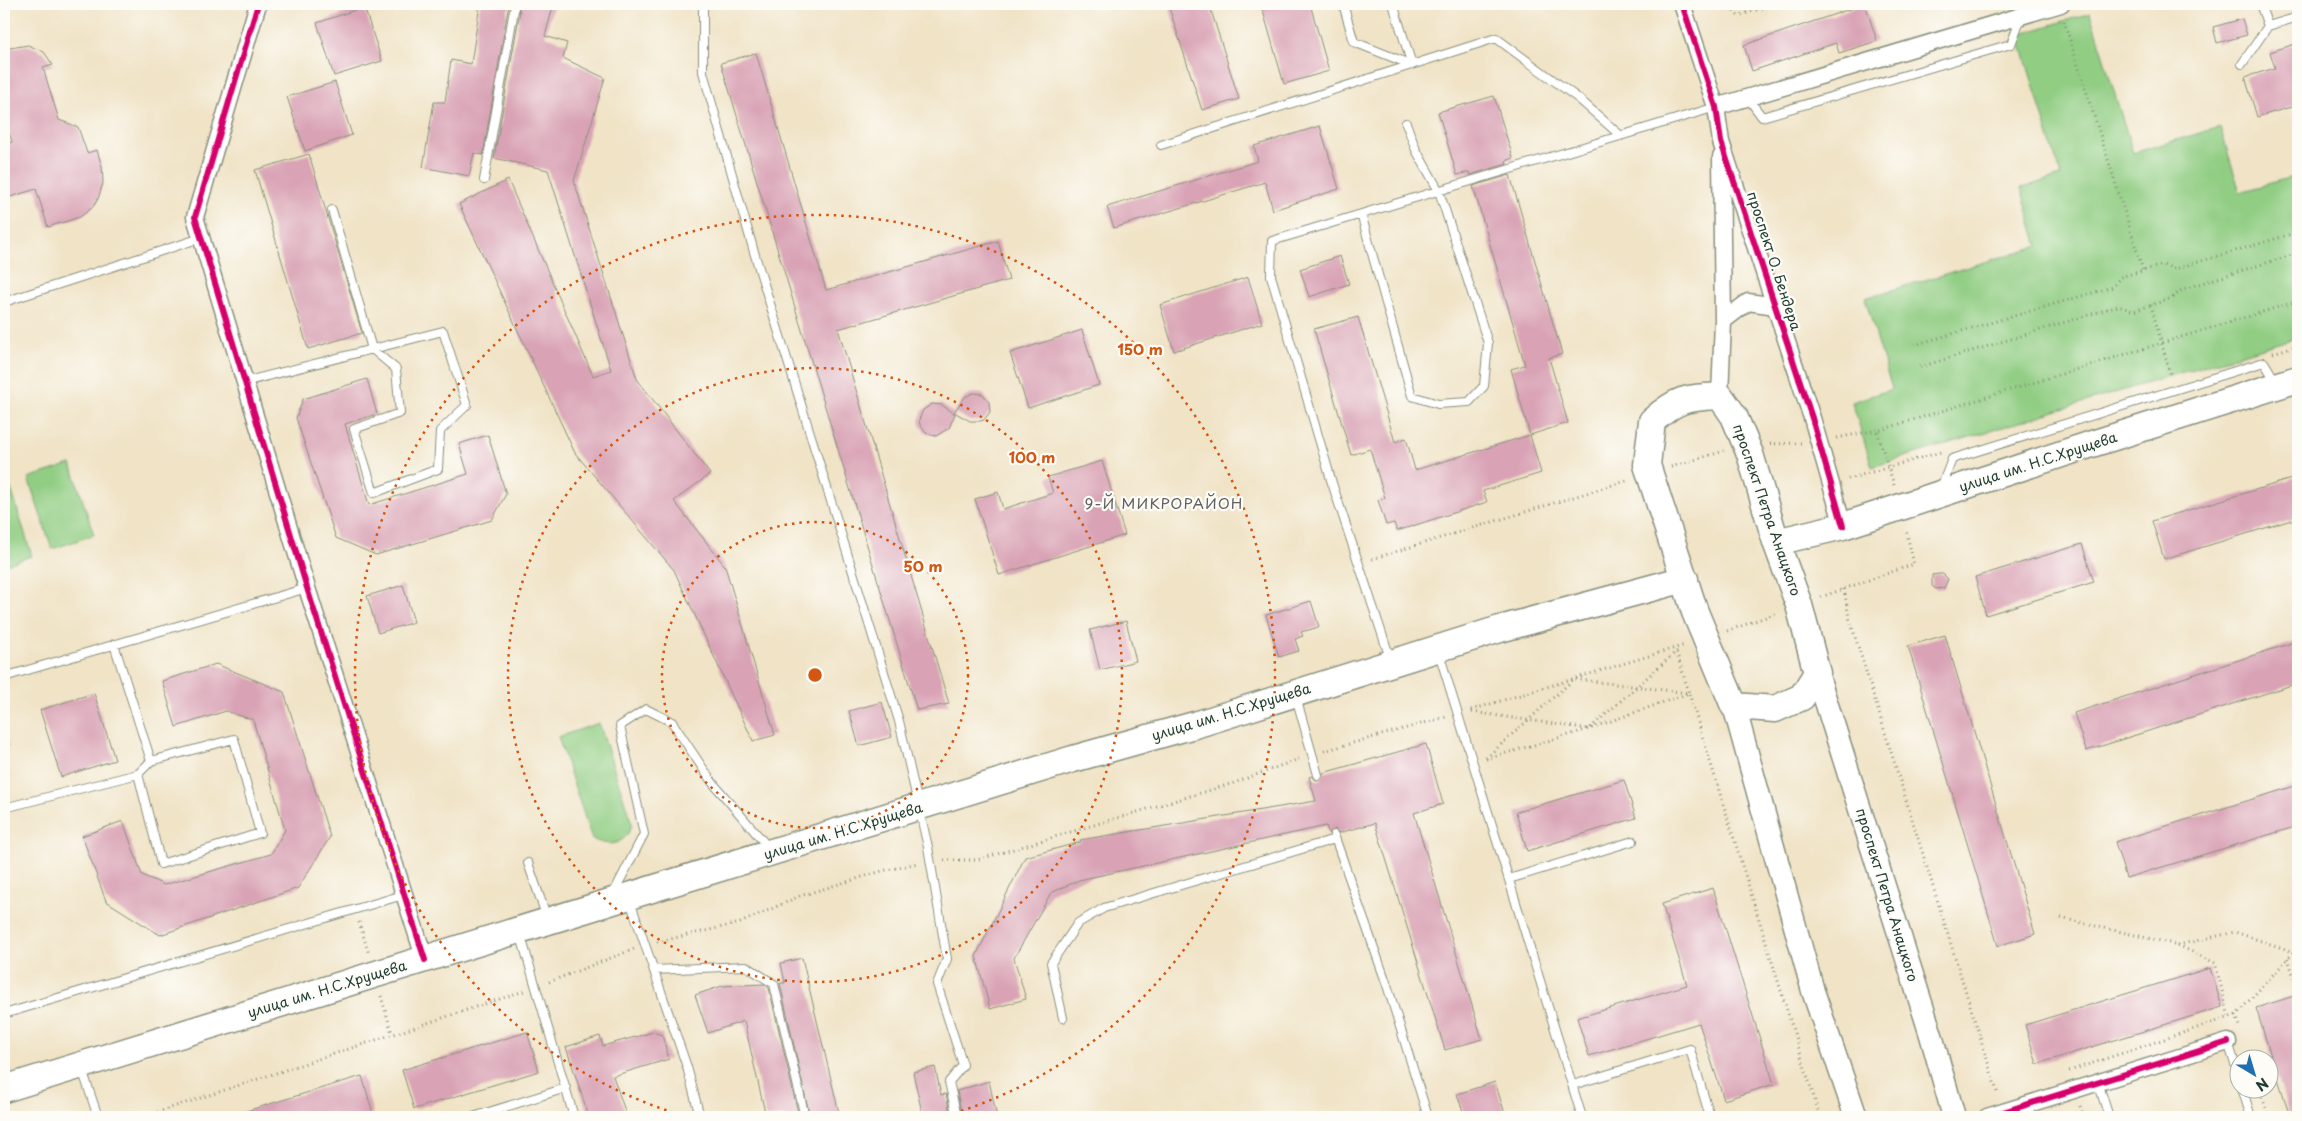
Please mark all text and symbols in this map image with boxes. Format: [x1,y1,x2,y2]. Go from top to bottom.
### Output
street label: проспект О. Бендера [1742,189,1807,333]
text: 150 m [1117,337,1163,360]
street label: проспект Петра Анацкого [1728,421,1807,599]
street label: улица им. Н.С.Хрущева [1956,426,2120,497]
text: 100 m [1009,445,1055,468]
district label: 9-Й МИКРОРАЙОН [1085,491,1243,514]
text: 50 m [904,554,942,577]
centre of rings [806,666,824,684]
street label: улица им. Н.С.Хрущева [1149,677,1313,746]
street label: улица им. Н.С.Хрущева [761,796,925,865]
street label: проспект Петра Анацкого [1851,805,1924,984]
street label: улица им. Н.С.Хрущева [245,954,409,1023]
north arrow [2230,1048,2280,1098]
text: N [2251,1073,2273,1096]

